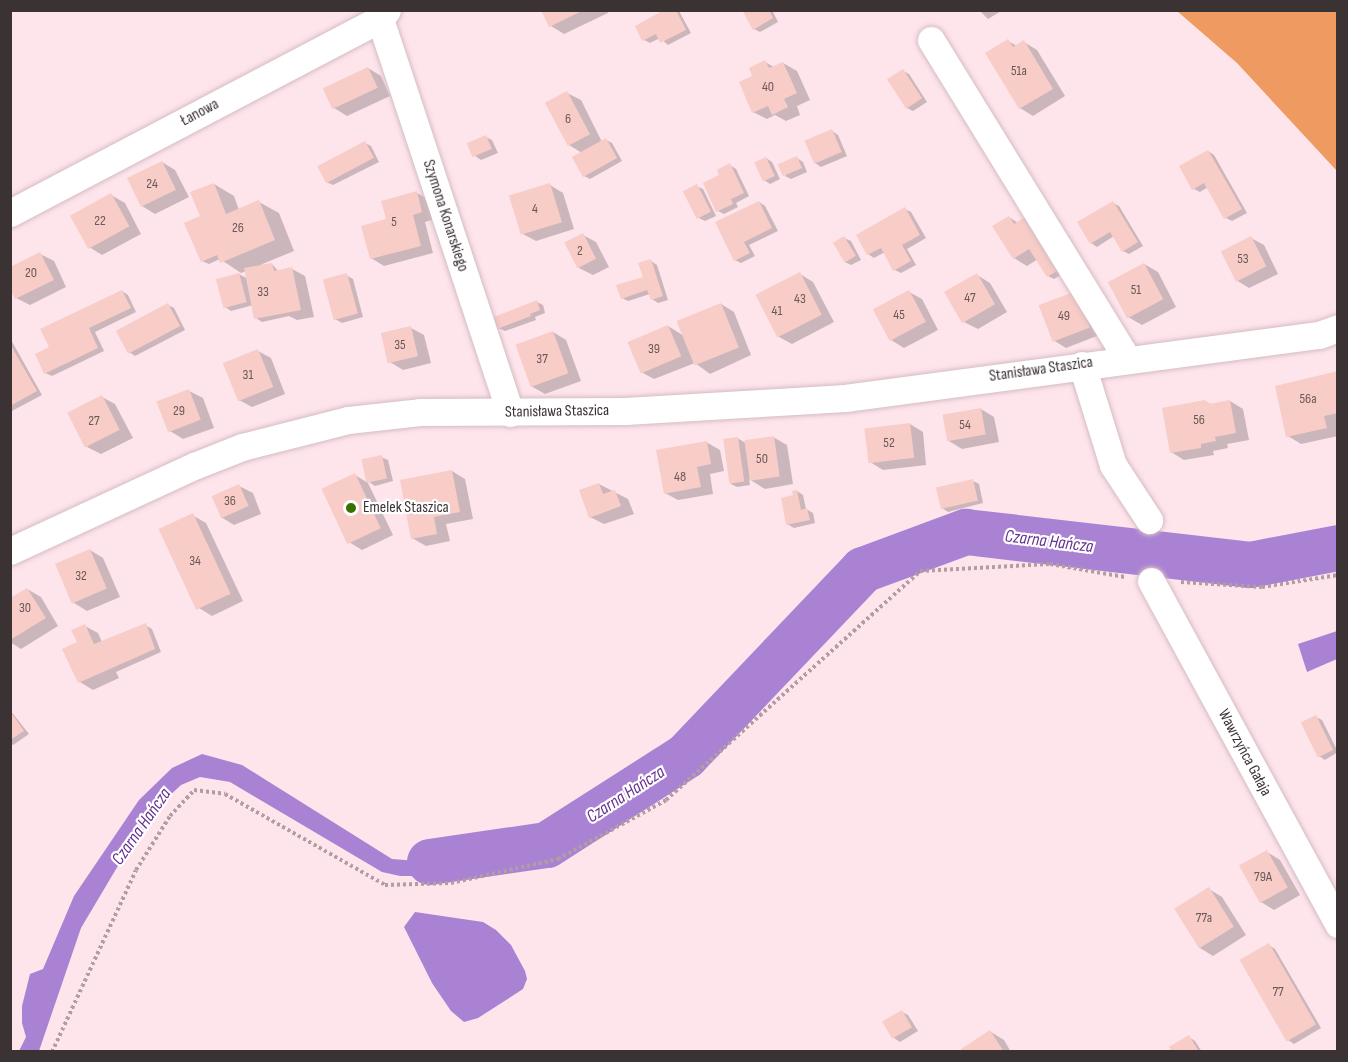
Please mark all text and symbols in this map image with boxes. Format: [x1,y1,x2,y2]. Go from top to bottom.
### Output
house number: 51a [1011,63,1027,79]
house number: 40 [762,79,774,95]
street label: Łanowa [178,95,222,131]
house number: 6 [565,111,571,127]
street label: Szymona Konarskiego [418,158,472,274]
house number: 24 [146,176,158,192]
house number: 4 [532,201,538,217]
house number: 22 [94,213,106,229]
house number: 5 [391,214,397,230]
house number: 26 [232,220,244,236]
house number: 2 [577,243,583,259]
house number: 53 [1237,251,1249,267]
house number: 20 [25,265,37,281]
house number: 51 [1131,282,1141,298]
house number: 33 [257,284,269,300]
house number: 47 [964,290,976,306]
house number: 43 [794,291,806,307]
house number: 41 [772,303,782,319]
house number: 45 [893,307,905,323]
house number: 49 [1058,308,1070,324]
house number: 35 [394,337,406,353]
house number: 39 [648,341,660,357]
house number: 37 [536,351,548,367]
street label: Stanisława Staszica [988,353,1094,387]
house number: 31 [243,367,253,383]
house number: 56a [1299,391,1317,407]
street label: Stanisława Staszica [505,401,609,423]
house number: 29 [173,403,185,419]
house number: 56 [1193,412,1205,428]
house number: 27 [88,413,100,429]
house number: 54 [959,417,971,433]
house number: 52 [883,435,895,451]
house number: 50 [756,451,768,467]
house number: 48 [674,469,686,485]
house number: 36 [224,493,236,509]
place label: Emelek Staszica [363,498,449,518]
marker: Emelek Staszica [344,501,358,515]
water label: Czarna Hańcza [1004,526,1094,558]
house number: 34 [189,553,201,569]
house number: 32 [75,568,87,584]
house number: 30 [19,600,31,616]
street label: Wawrzyńca Gałaja [1213,706,1275,800]
water label: Czarna Hańcza [583,762,669,828]
water label: Czarna Hańcza [108,784,176,870]
house number: 79A [1254,869,1272,885]
house number: 77a [1196,910,1212,926]
house number: 77 [1272,984,1284,1000]

